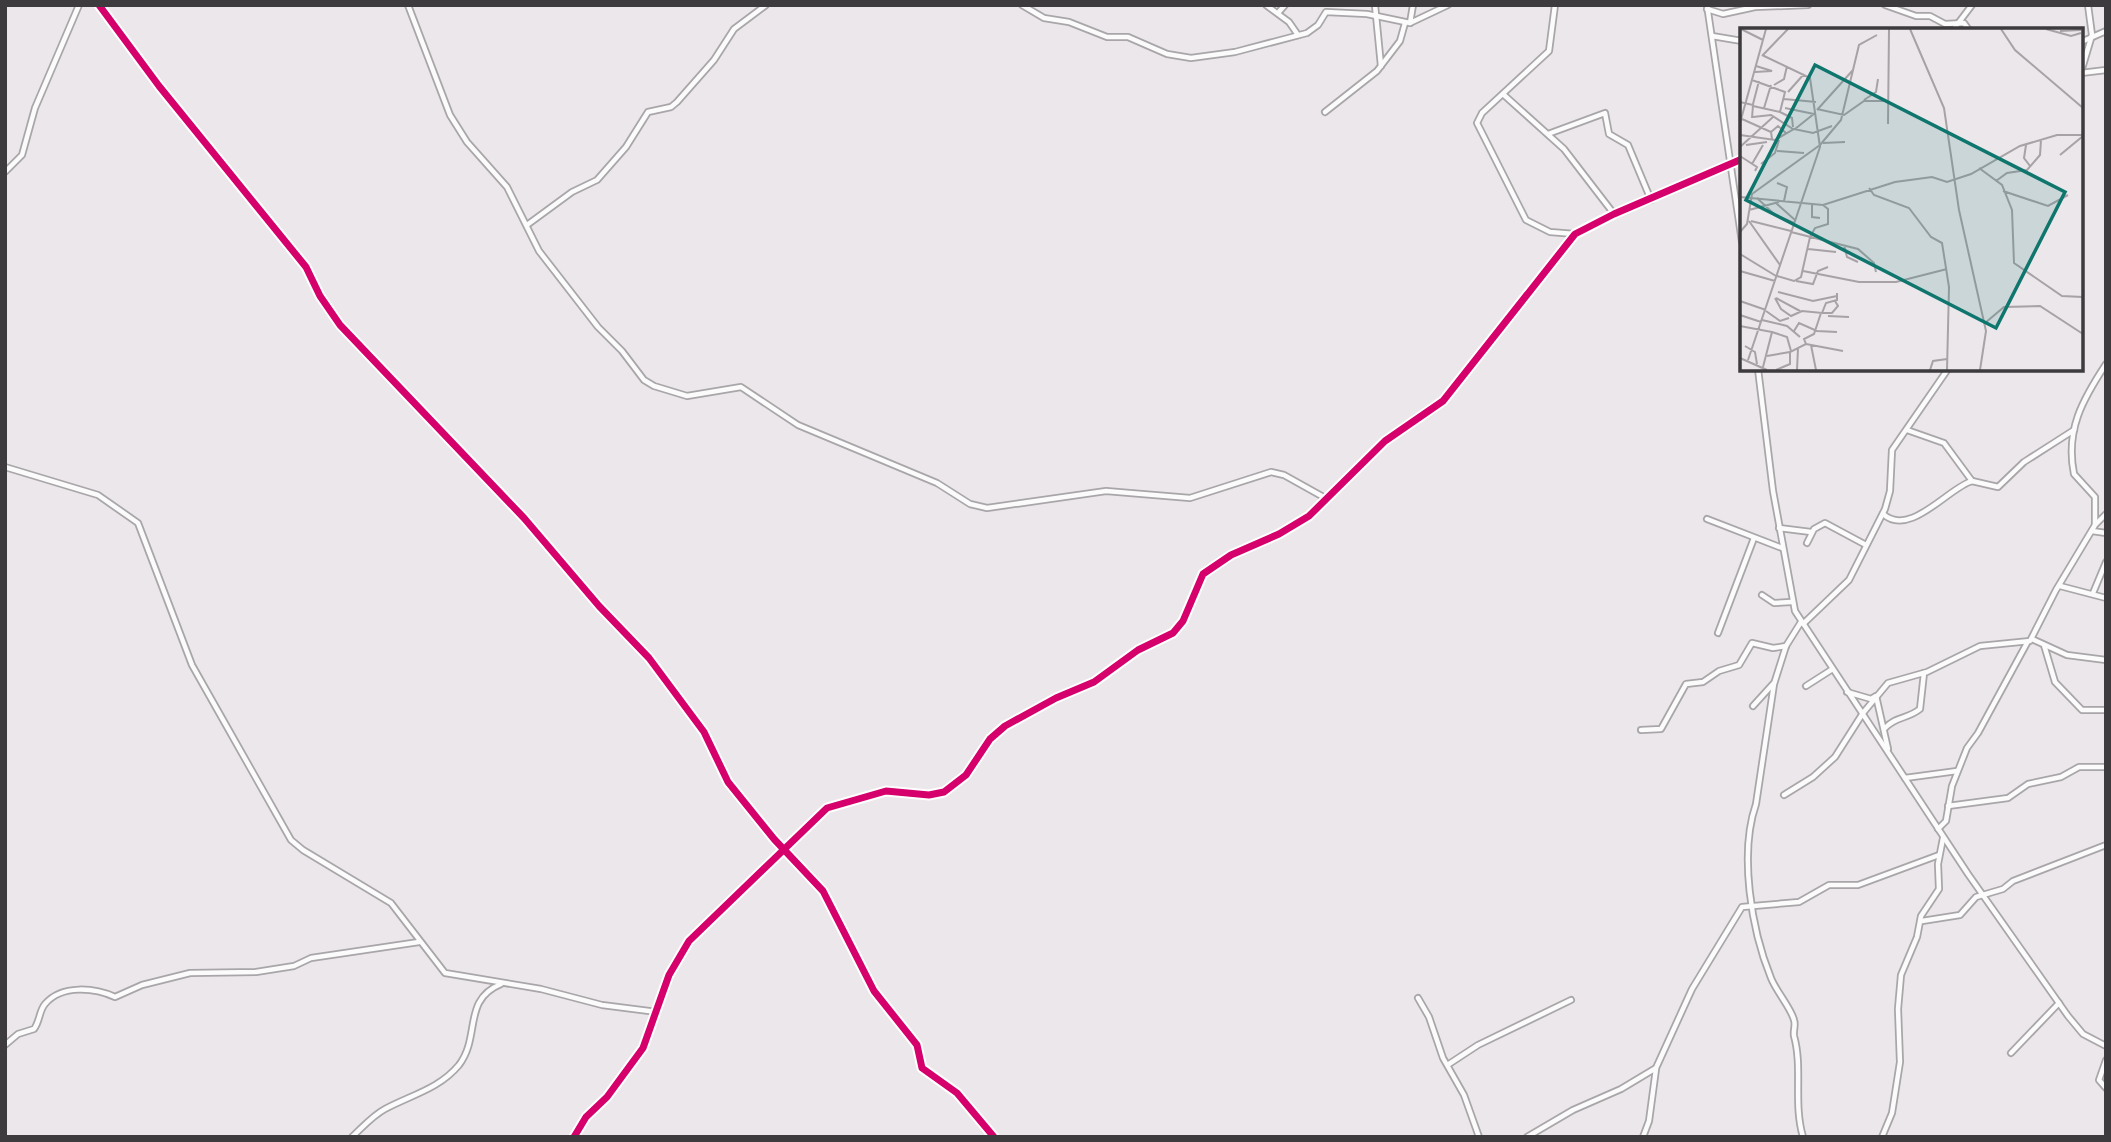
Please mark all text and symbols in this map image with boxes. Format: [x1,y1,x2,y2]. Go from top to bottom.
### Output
inset map [1740,28,2083,371]

